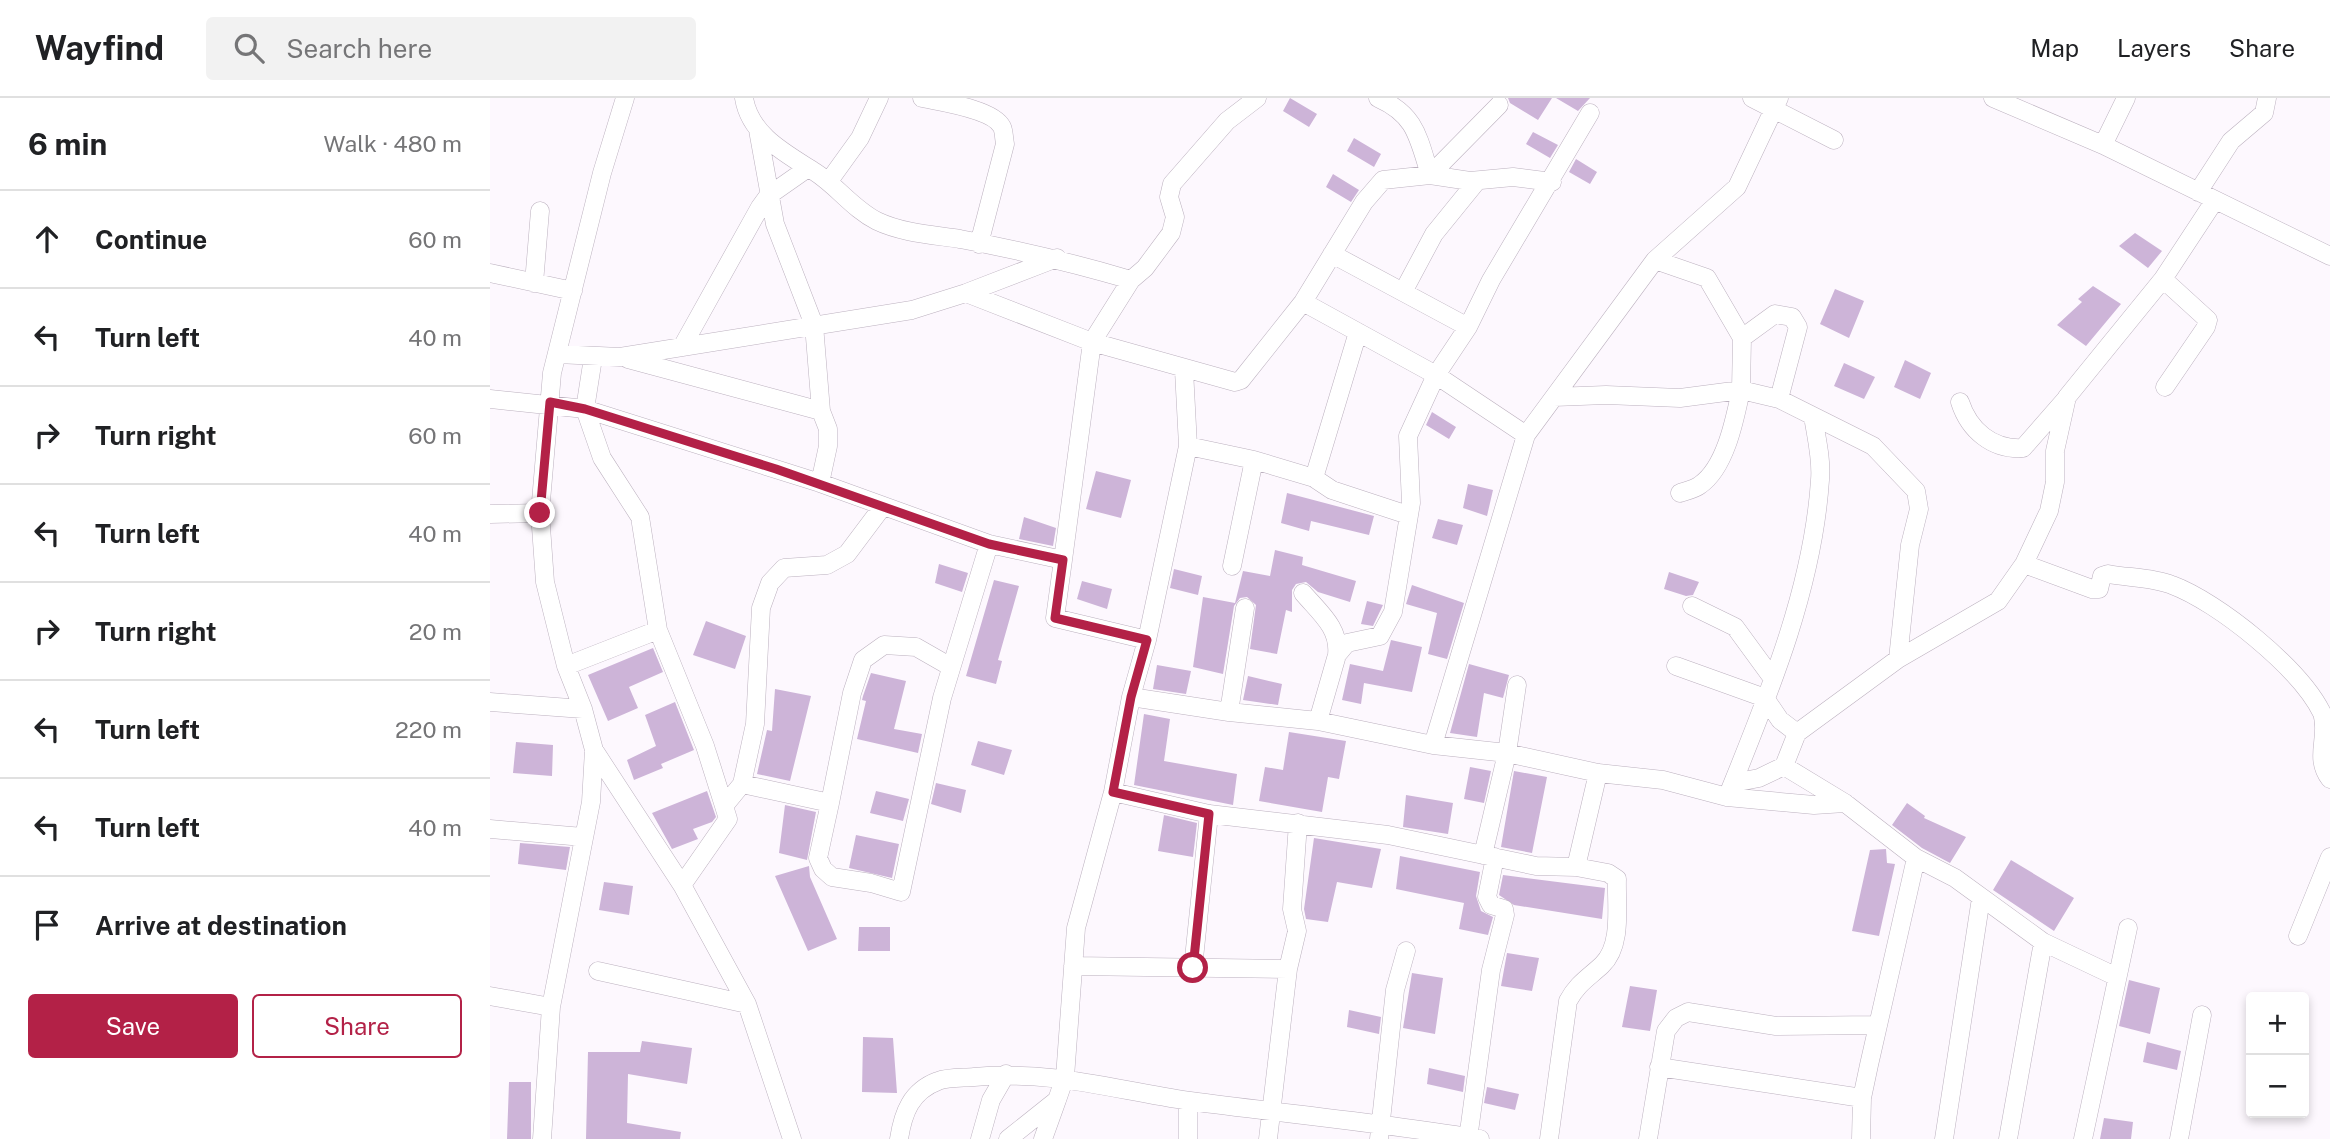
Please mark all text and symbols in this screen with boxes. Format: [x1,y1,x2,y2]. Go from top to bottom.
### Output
search box [206,17,696,80]
text: Wayfind [35,29,164,67]
icon: search [230,29,268,67]
text: Search here [286,33,432,64]
text: Map [2030,34,2079,62]
text: Layers [2117,34,2191,62]
text: Share [2229,34,2295,62]
text: 6 min [28,126,107,162]
text: Walk · 480 m [324,130,462,157]
icon: ahead [28,220,66,258]
text: Continue [95,224,207,255]
text: 60 m [408,226,462,253]
icon: left [28,318,66,356]
text: Turn left [95,322,200,353]
text: 40 m [408,324,462,351]
icon: right [28,416,66,454]
text: Turn right [95,420,217,451]
text: 60 m [408,422,462,449]
route end [524,497,555,528]
icon: left [28,514,66,552]
text: Turn left [95,518,200,549]
text: 40 m [408,520,462,547]
icon: right [28,612,66,650]
text: Turn right [95,616,217,647]
text: 20 m [409,618,462,645]
icon: left [28,710,66,748]
text: Turn left [95,714,200,745]
text: 220 m [395,716,462,743]
icon: left [28,808,66,846]
text: Turn left [95,812,200,843]
text: 40 m [408,814,462,841]
icon: arrive [28,906,66,944]
text: Arrive at destination [95,910,347,941]
route start [1177,952,1208,983]
map controls [2246,992,2309,1118]
button: + [2246,992,2309,1055]
button: Save [28,994,238,1058]
button: Share [252,994,462,1058]
button: − [2246,1055,2309,1118]

